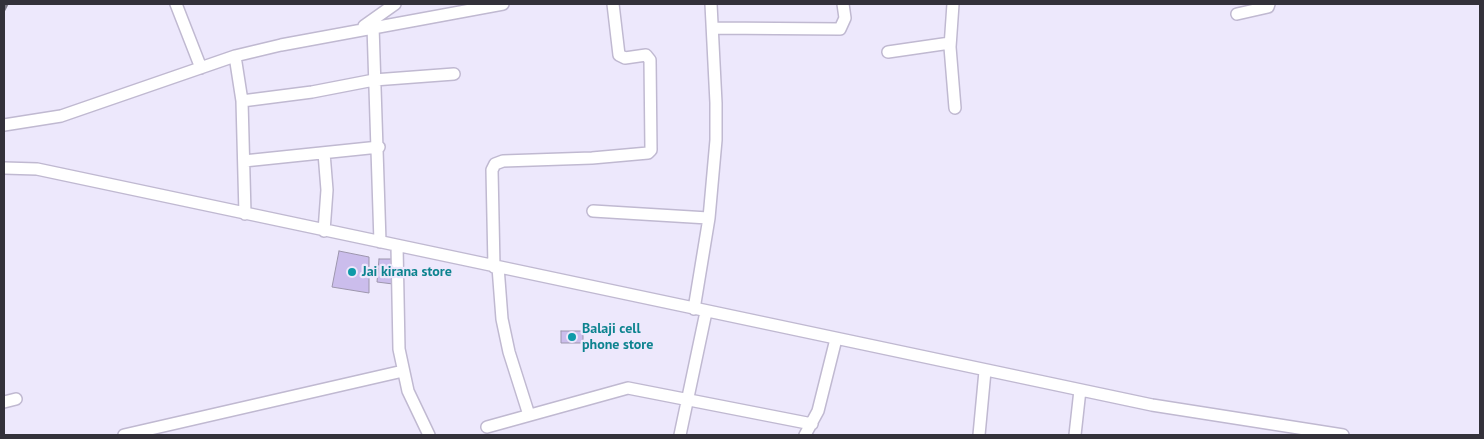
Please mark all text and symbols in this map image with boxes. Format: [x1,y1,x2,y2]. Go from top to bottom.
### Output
place label: Jai kirana store [362,264,452,280]
marker: Jai kirana store [346,266,358,278]
place label: Balaji cell phone store [582,321,653,354]
marker: Balaji cell phone store [566,331,578,343]

